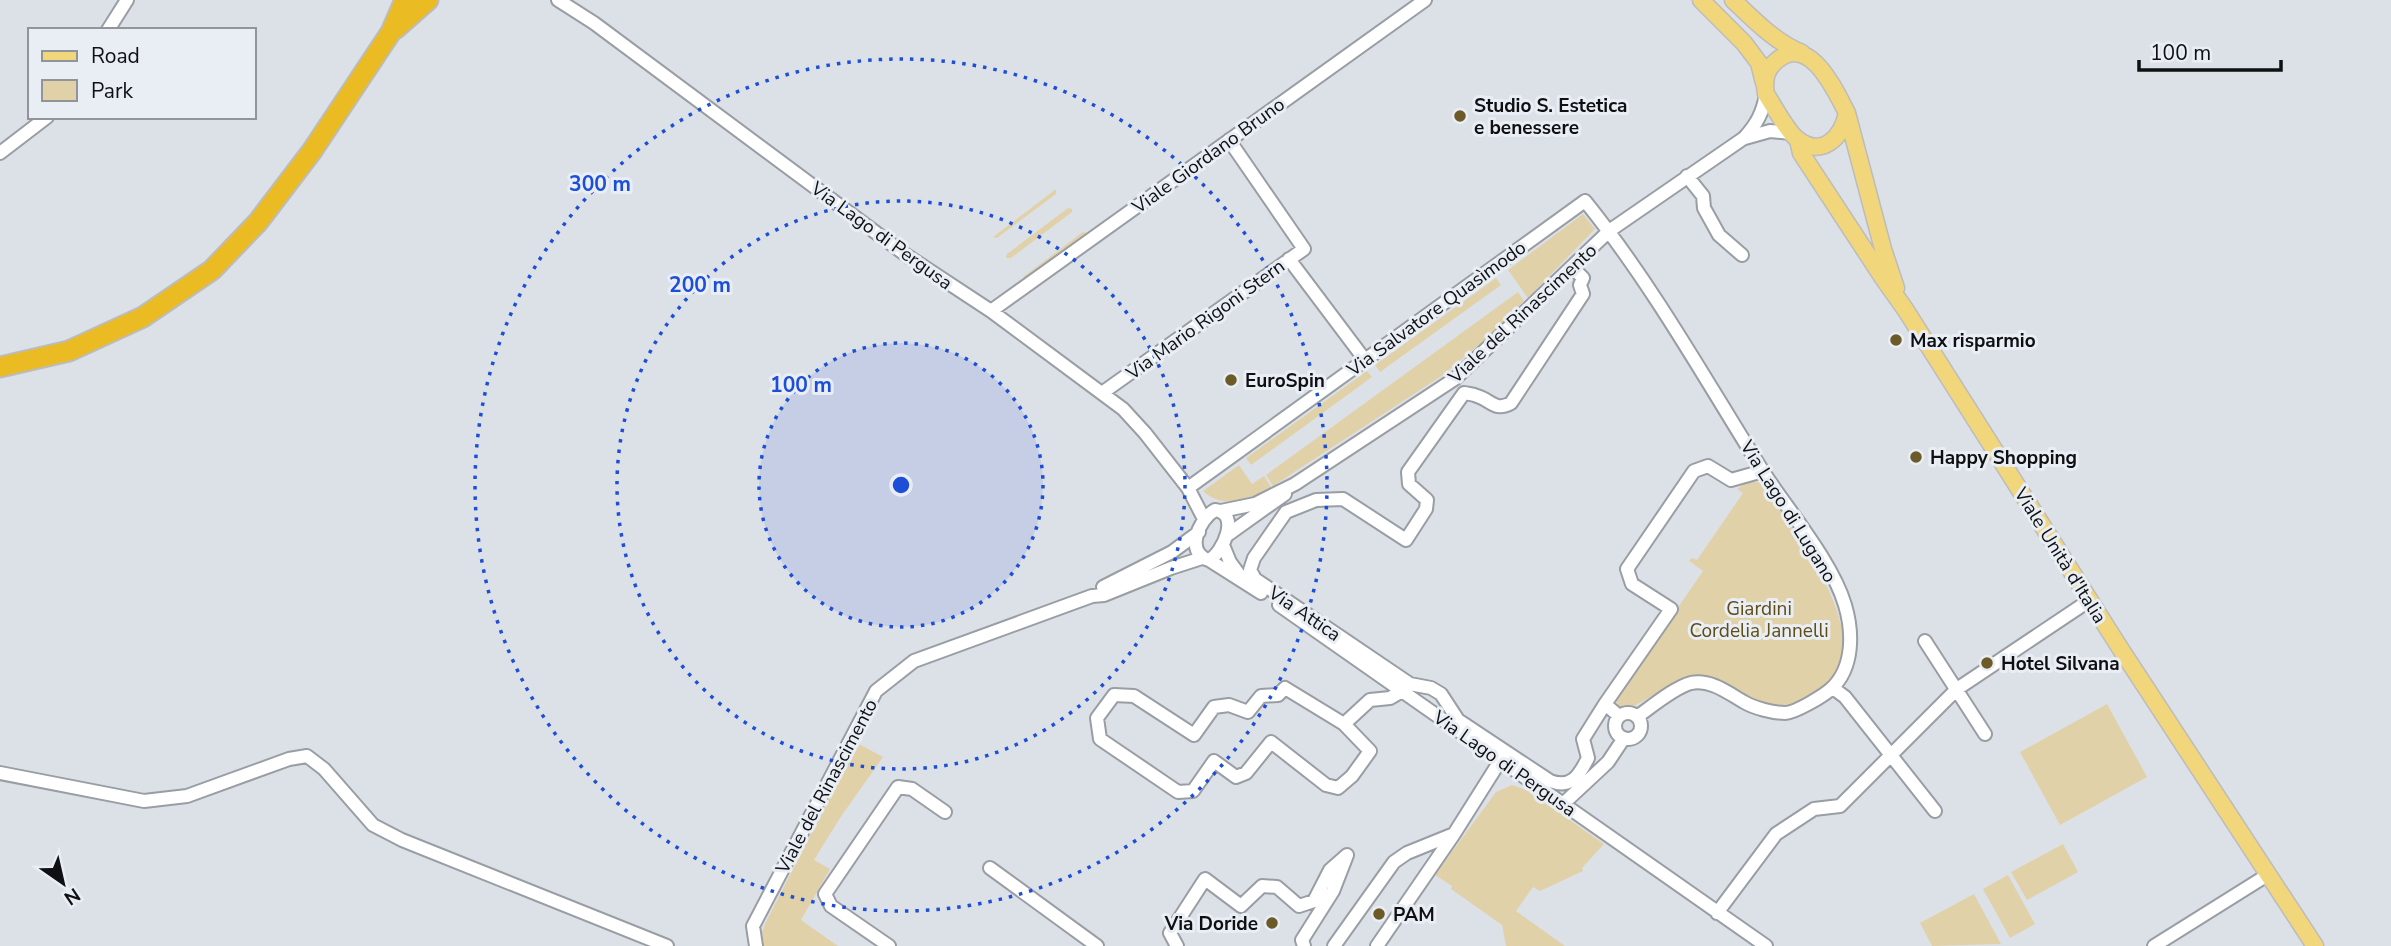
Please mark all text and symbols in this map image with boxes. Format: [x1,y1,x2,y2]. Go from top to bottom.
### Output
legend [28,28,256,119]
scale bar [2139,28,2281,72]
text: 100 m [2150,39,2211,67]
text: Road [91,42,140,70]
text: Park [91,77,133,105]
street label: Viale Giordano Bruno [1126,92,1290,221]
place label: Studio S. Estetica e benessere [1474,93,1627,141]
marker: Studio S. Estetica e benessere [1452,108,1468,124]
text: 300 m [569,170,631,198]
street label: Via Lago di Pergusa [805,175,957,296]
street label: Via Salvatore Quasìmodo [1341,235,1531,383]
street label: Viale del Rinascimento [1442,238,1603,390]
street label: Via Mario Rigoni Stern [1120,253,1290,387]
text: 200 m [669,271,731,299]
place label: Max risparmio [1910,328,2036,354]
marker: Max risparmio [1888,332,1904,348]
place label: EuroSpin [1245,368,1325,394]
text: 100 m [770,371,832,399]
marker: EuroSpin [1223,372,1239,388]
street label: Via Lago di Lugano [1733,435,1842,588]
place label: Happy Shopping [1930,445,2077,471]
marker: Happy Shopping [1908,449,1924,465]
centre of rings [889,473,913,497]
street label: Viale Unità d'Italia [2007,482,2112,628]
street label: Via Attica [1262,579,1346,648]
park label: Giardini Cordelia Jannelli [1689,596,1829,644]
place label: Hotel Silvana [2001,651,2120,677]
marker: Hotel Silvana [1979,655,1995,671]
street label: Viale del Rinascimento [769,695,884,879]
street label: Via Lago di Pergusa [1427,704,1581,823]
north arrow [28,848,98,918]
text: N [59,882,85,911]
place label: PAM [1393,902,1435,928]
marker: PAM [1371,906,1387,922]
place label: Via Doride [1164,911,1258,937]
marker: Via Doride [1264,915,1280,931]

